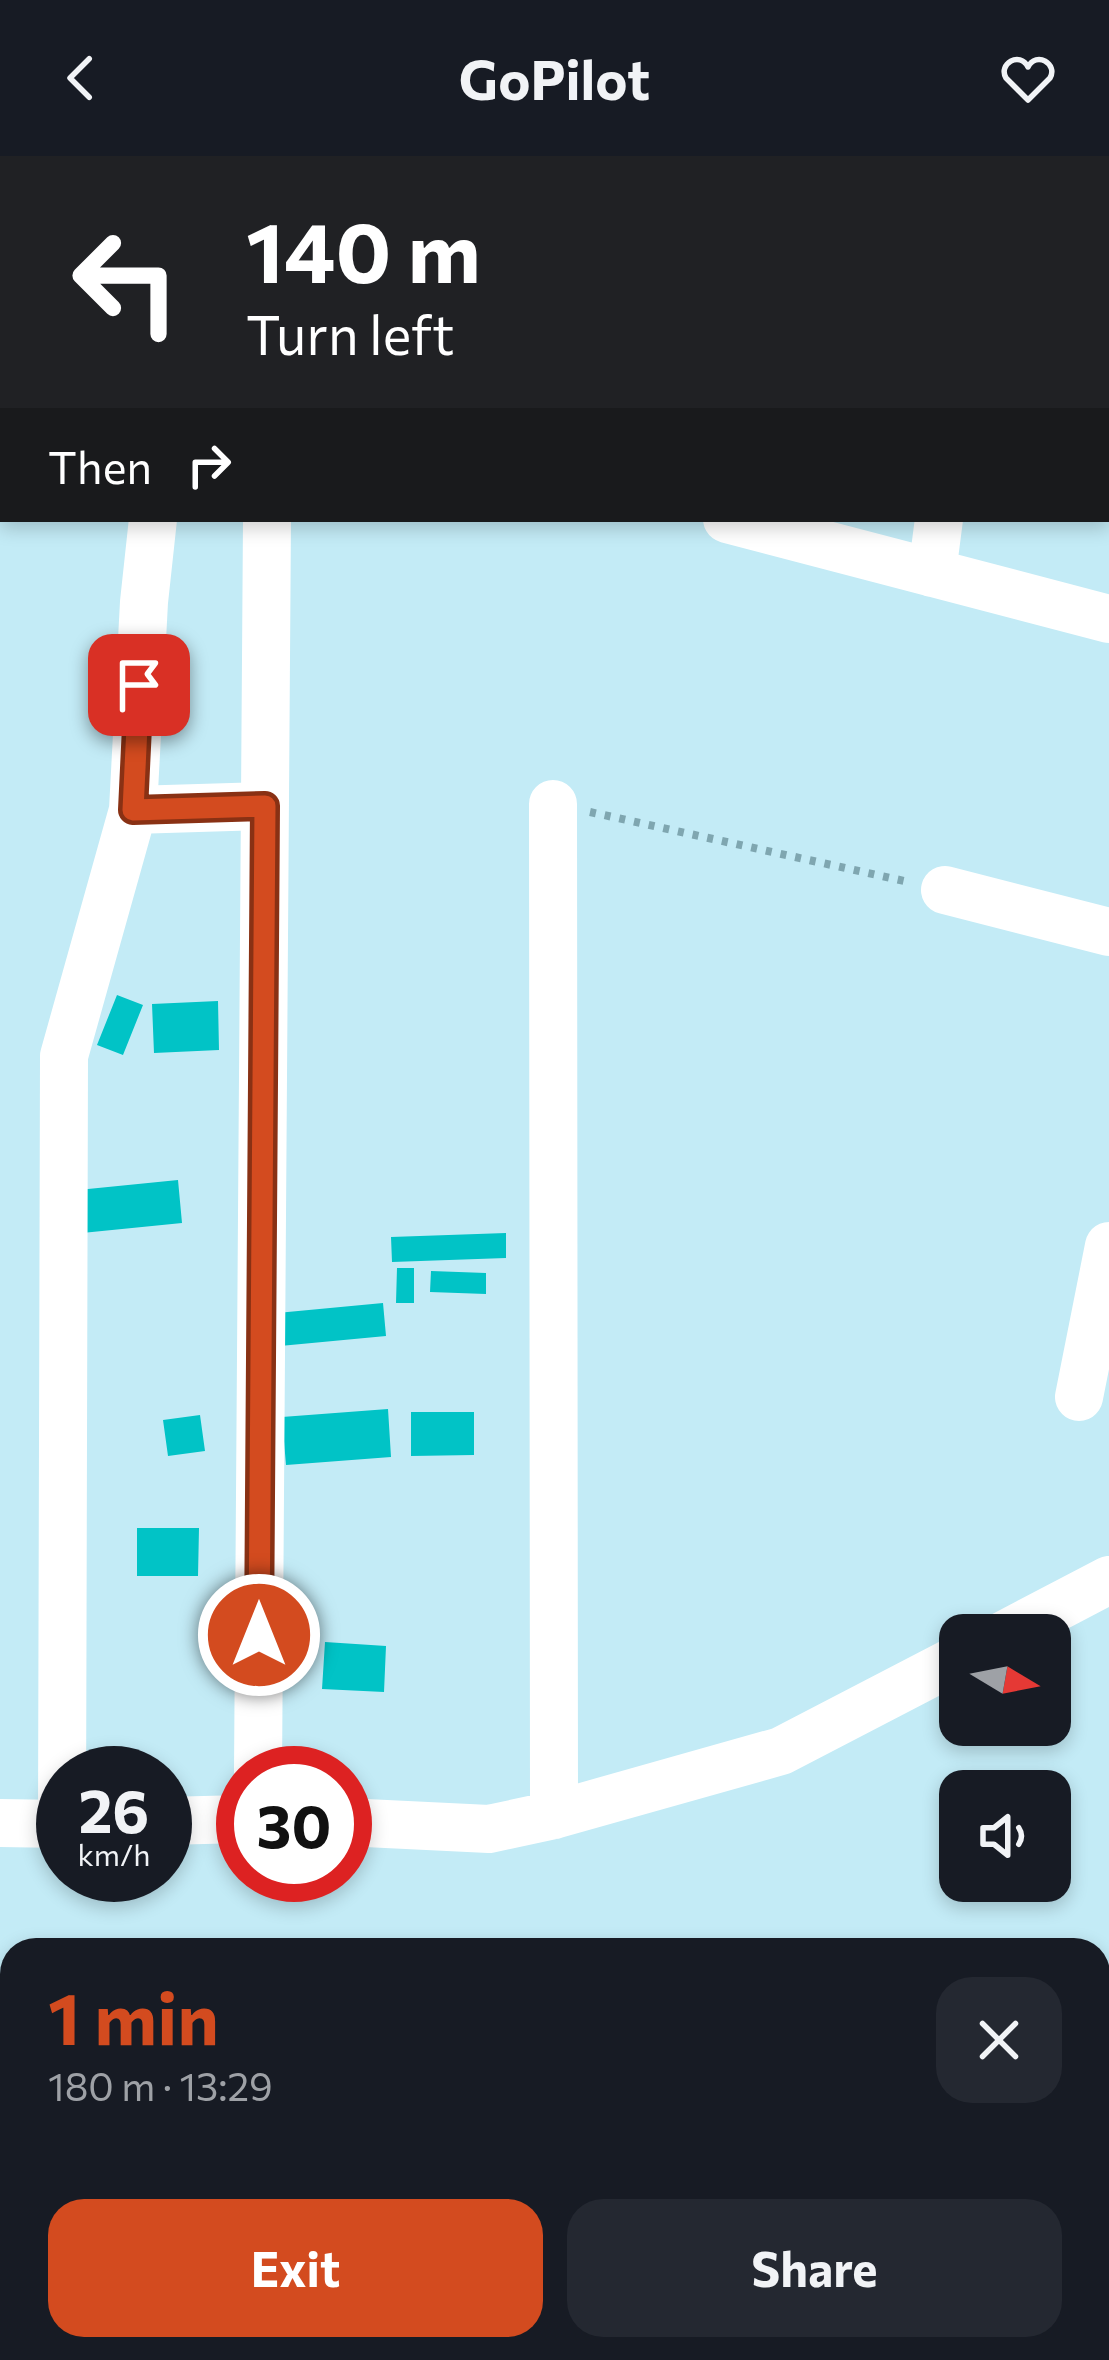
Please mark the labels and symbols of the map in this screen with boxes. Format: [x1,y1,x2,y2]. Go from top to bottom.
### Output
pin [88,634,190,736]
position arrow [196,1572,322,1698]
north arrow [939,1614,1071,1746]
speed limit sign: 30 [216,1746,372,1902]

